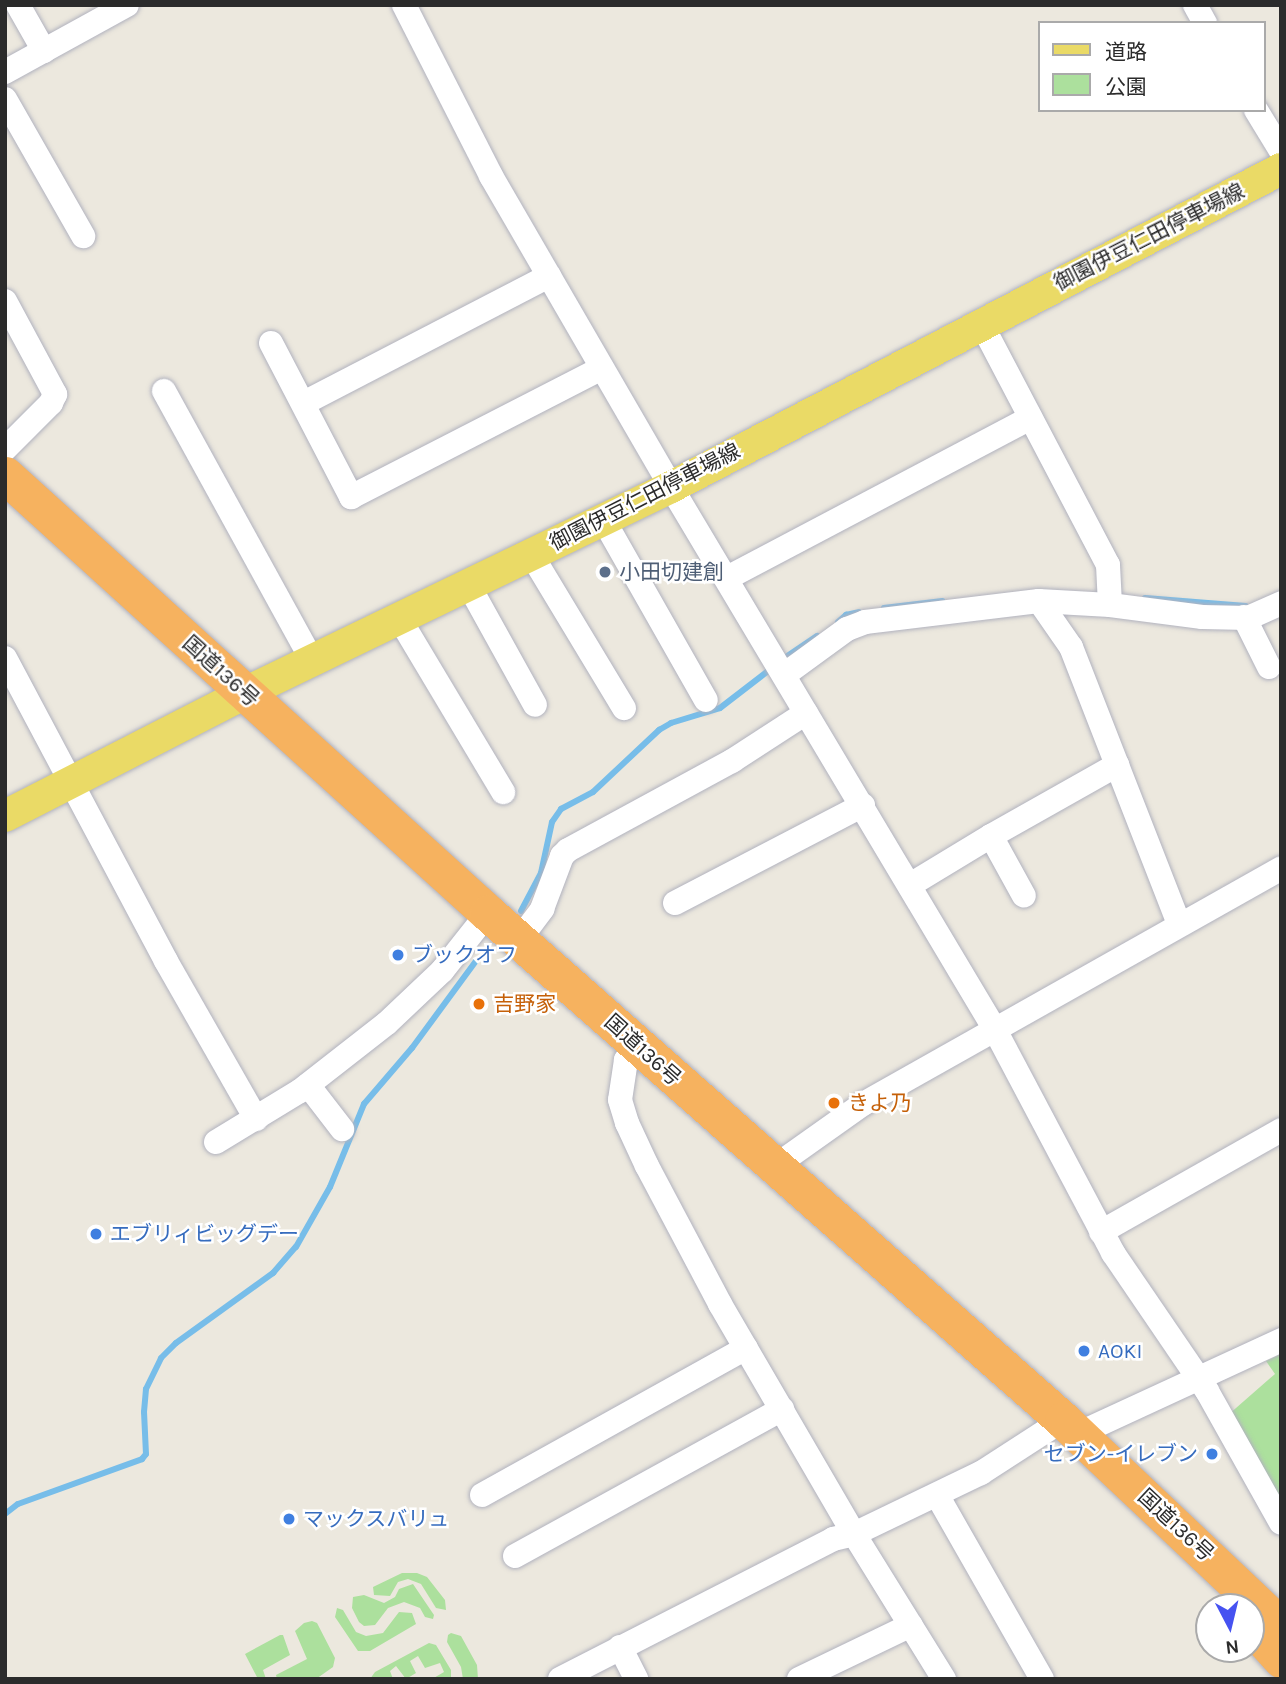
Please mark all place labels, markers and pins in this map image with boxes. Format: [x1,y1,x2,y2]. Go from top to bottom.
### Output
place label: 小田切建創 [619,559,724,585]
marker: 小田切建創 [597,564,613,580]
place label: ブックオフ [412,942,517,968]
marker: ブックオフ [390,947,406,963]
place label: 吉野家 [493,991,556,1017]
marker: 吉野家 [471,996,487,1012]
place label: きよ乃 [848,1090,911,1116]
marker: きよ乃 [826,1095,842,1111]
place label: エブリィビッグデー [110,1221,299,1247]
marker: エブリィビッグデー [88,1226,104,1242]
place label: AOKI [1098,1338,1142,1364]
marker: AOKI [1076,1343,1092,1359]
place label: セブン-イレブン [1044,1441,1198,1467]
marker: セブン-イレブン [1204,1446,1220,1462]
place label: マックスバリュ [303,1506,450,1532]
marker: マックスバリュ [281,1511,297,1527]

